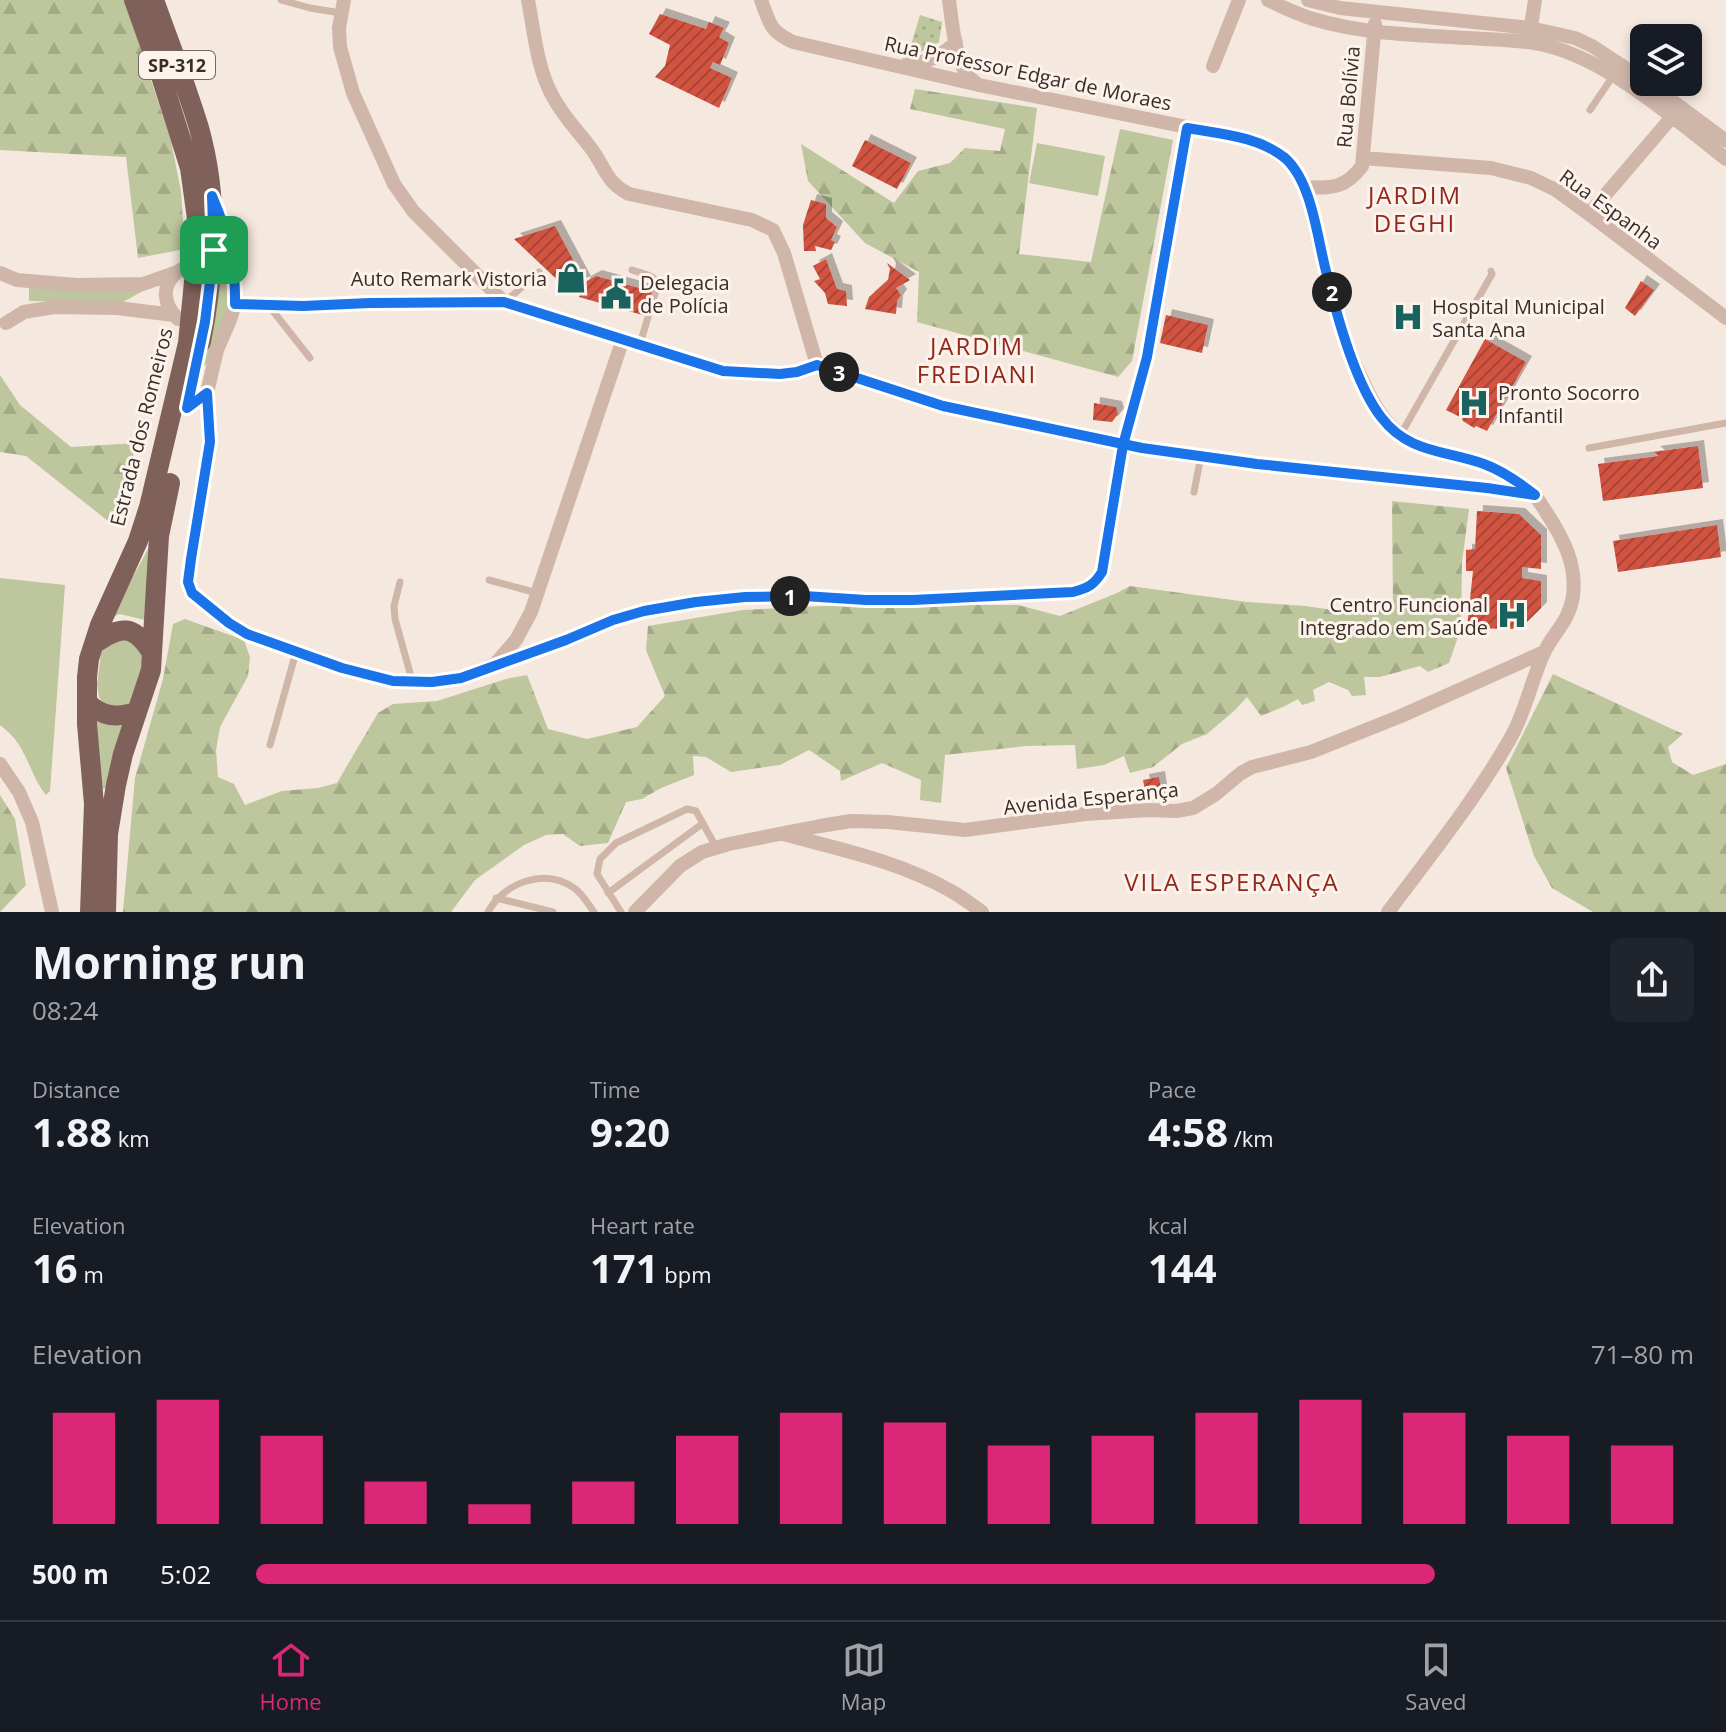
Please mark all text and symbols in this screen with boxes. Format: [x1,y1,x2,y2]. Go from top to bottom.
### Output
map controls [1630,24,1702,96]
button: layers [1630,24,1702,96]
street label: Rua Professor Edgar de Moraes [882,29,1174,117]
street label: Rua Bolívia [1330,45,1366,149]
road number: SP-312 [139,51,215,79]
street label: Rua Espanha [1554,163,1668,255]
district label: JARDIM DEGHI [1366,178,1462,239]
pin [180,216,248,284]
icon: arrive [192,228,236,272]
shop icon: Auto Remark Vistoria [554,261,588,295]
place label: Auto Remark Vistoria [351,265,547,292]
place label: Delegacia de Polícia [640,269,730,319]
pin: 2 [1312,272,1352,312]
public building icon: Delegacia de Polícia [599,277,633,311]
text: 2 [1326,277,1338,307]
place label: Hospital Municipal Santa Ana [1432,293,1605,343]
hospital icon: Hospital Municipal Santa Ana [1391,300,1425,334]
street label: Estrada dos Romeiros [103,325,179,529]
district label: JARDIM FREDIANI [917,329,1037,390]
pin: 3 [819,352,859,392]
text: 3 [833,357,845,387]
place label: Pronto Socorro Infantil [1498,379,1640,429]
hospital icon: Pronto Socorro Infantil [1457,386,1491,420]
pin: 1 [770,576,810,616]
text: 1 [784,581,796,611]
place label: Centro Funcional Integrado em Saúde [1299,591,1488,641]
hospital icon: Centro Funcional Integrado em Saúde [1495,598,1529,632]
street label: Avenida Esperança [1002,775,1180,821]
district label: VILA ESPERANÇA [1124,865,1340,898]
text: Morning run [32,932,306,992]
button: share [1610,938,1694,1022]
text: 08:24 [32,992,98,1028]
text: Distance [32,1074,120,1104]
text: Time [590,1074,640,1104]
text: Pace [1148,1074,1196,1104]
text: 1.88 [32,1104,112,1159]
text: 9:20 [590,1104,670,1159]
text: 4:58 [1148,1104,1228,1159]
text: km [112,1123,150,1153]
text: /km [1228,1123,1274,1153]
text: Elevation [32,1210,125,1240]
text: Heart rate [590,1210,695,1240]
text: kcal [1148,1210,1188,1240]
text: 16 [32,1240,78,1295]
text: 171 [590,1240,659,1295]
text: 144 [1148,1240,1217,1295]
text: m [78,1259,104,1289]
text: bpm [659,1259,712,1289]
text: Elevation [32,1336,142,1372]
text: 71–80 m [1591,1336,1694,1372]
text: 500 m [32,1556,109,1592]
text: 5:02 [160,1556,211,1592]
tab: Home [260,1638,322,1716]
tab: Map [841,1638,886,1716]
tab: Saved [1405,1638,1466,1716]

